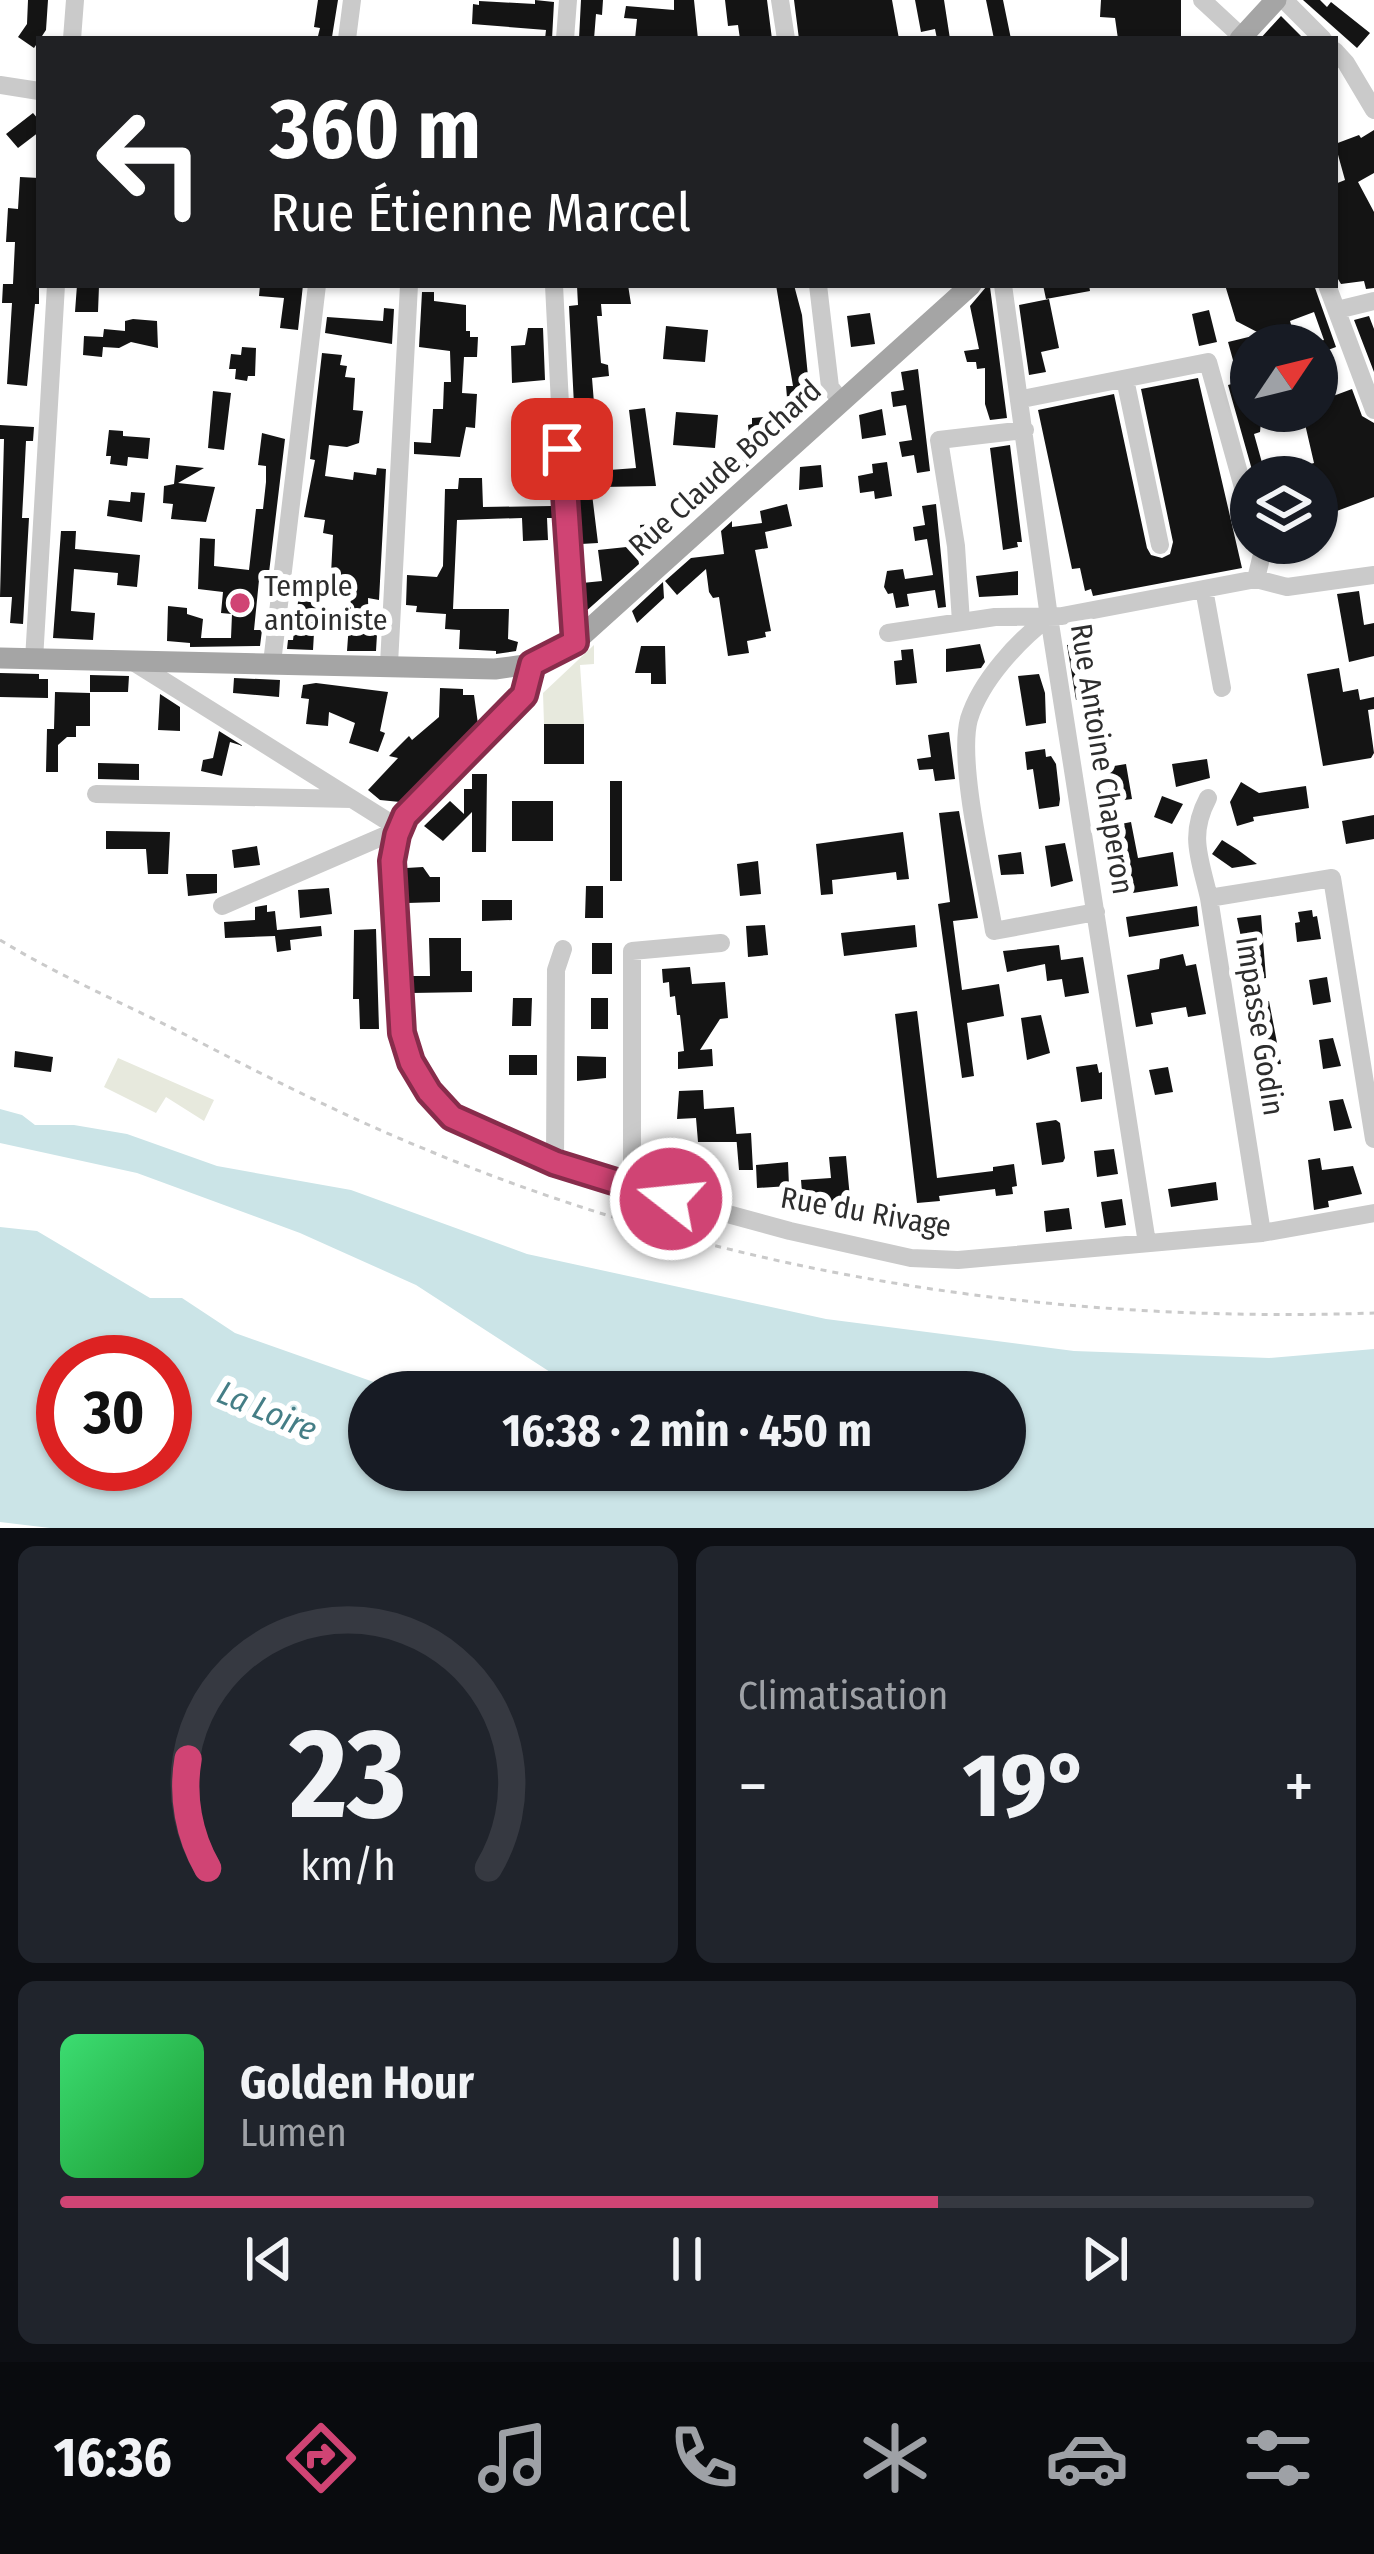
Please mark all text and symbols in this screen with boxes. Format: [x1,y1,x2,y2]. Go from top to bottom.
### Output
text: 360 m [270,79,481,180]
icon: left [72,84,228,240]
text: Rue Étienne Marcel [270,181,691,245]
north arrow [1230,324,1338,432]
map controls [1230,324,1338,564]
street label: Rue Claude Bochard [621,372,829,564]
pin [511,398,613,500]
icon: arrive [529,416,595,482]
button: layers [1230,456,1338,564]
place label: Temple antoiniste [264,568,388,638]
marker: Temple antoiniste [227,590,253,616]
street label: Rue Antoine Chaperon [1063,621,1141,897]
street label: Impasse Godin [1228,934,1292,1118]
position arrow [608,1136,734,1262]
street label: Rue du Rivage [778,1179,954,1245]
speed limit sign: 30 [36,1335,192,1491]
water label: La Loire [211,1372,323,1450]
text: 16:38 · 2 min · 450 m [502,1404,872,1458]
text: Climatisation [738,1673,948,1719]
text: 23 [289,1700,406,1850]
text: 19° [963,1732,1089,1840]
text: − [738,1747,768,1826]
text: + [1284,1747,1314,1826]
text: km/h [300,1839,396,1890]
text: Golden Hour [240,2056,474,2110]
text: Lumen [240,2110,347,2156]
icon: previous [236,2226,302,2292]
icon: pause [654,2226,720,2292]
icon: next [1072,2226,1138,2292]
icon: directions [279,2416,363,2500]
icon: music [471,2416,555,2500]
icon: phone [662,2416,746,2500]
icon: climate [853,2416,937,2500]
icon: car [1045,2416,1129,2500]
icon: filters [1236,2416,1320,2500]
text: 16:36 [54,2426,172,2490]

